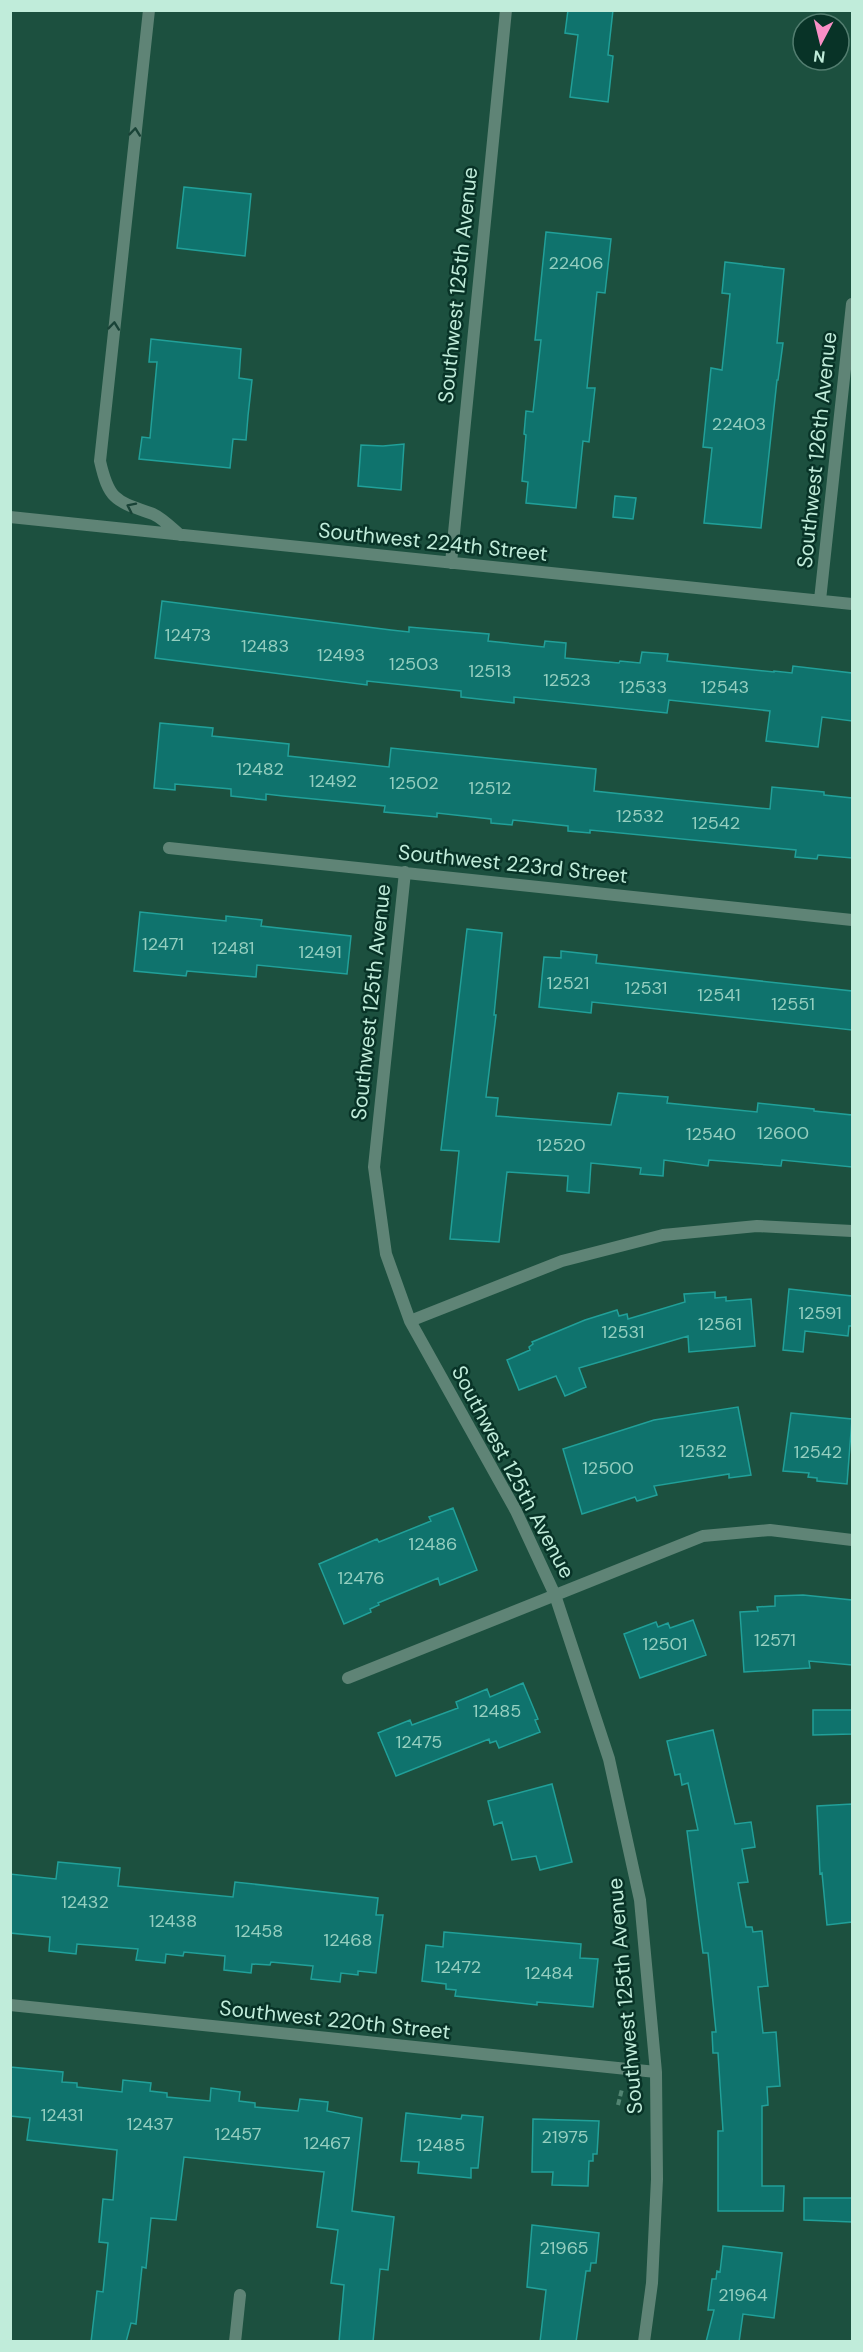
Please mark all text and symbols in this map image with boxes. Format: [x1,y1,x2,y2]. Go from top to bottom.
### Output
north arrow [791,12,851,72]
text: N [812,45,826,68]
one-way arrow [129,127,141,136]
street label: Southwest 125th Avenue [432,166,484,404]
house number: 22406 [549,251,603,275]
one-way arrow [107,321,119,330]
street label: Southwest 126th Avenue [791,330,843,570]
house number: 22403 [712,412,766,436]
one-way arrow [126,502,137,514]
street label: Southwest 224th Street [317,516,549,568]
house number: 12473 [165,623,211,647]
house number: 12483 [241,634,289,658]
house number: 12493 [317,643,365,667]
house number: 12503 [389,652,439,676]
house number: 12513 [468,659,512,683]
house number: 12523 [543,668,591,692]
house number: 12533 [619,675,667,699]
house number: 12543 [701,675,749,699]
house number: 12482 [236,757,284,781]
house number: 12492 [309,769,357,793]
house number: 12502 [389,771,439,795]
house number: 12512 [469,776,511,800]
house number: 12532 [616,804,664,828]
house number: 12542 [692,811,740,835]
street label: Southwest 223rd Street [397,838,629,890]
street label: Southwest 125th Avenue [345,883,397,1121]
house number: 12471 [142,932,184,956]
house number: 12481 [212,936,254,960]
house number: 12491 [298,940,342,964]
house number: 12521 [547,971,589,995]
house number: 12531 [625,976,667,1000]
house number: 12541 [697,983,741,1007]
house number: 12551 [771,992,815,1016]
house number: 12600 [757,1121,809,1145]
house number: 12540 [686,1122,736,1146]
house number: 12520 [536,1133,586,1157]
house number: 12591 [798,1301,842,1325]
house number: 12561 [698,1312,742,1336]
house number: 12531 [602,1320,644,1344]
street label: Southwest 125th Avenue [445,1361,581,1583]
house number: 12532 [679,1439,727,1463]
house number: 12542 [794,1440,842,1464]
house number: 12500 [582,1456,634,1480]
house number: 12486 [409,1532,457,1556]
house number: 12476 [337,1566,385,1590]
house number: 12571 [754,1628,796,1652]
house number: 12501 [643,1632,687,1656]
house number: 12485 [473,1699,521,1723]
house number: 12475 [396,1730,442,1754]
street label: Southwest 125th Avenue [601,1877,649,2115]
house number: 12432 [61,1890,109,1914]
house number: 12438 [149,1909,197,1933]
house number: 12458 [235,1919,283,1943]
house number: 12468 [324,1928,372,1952]
house number: 12472 [435,1955,481,1979]
house number: 12484 [525,1961,573,1985]
street label: Southwest 220th Street [218,1994,452,2046]
house number: 12431 [41,2103,83,2127]
house number: 12437 [127,2112,173,2136]
house number: 12457 [215,2122,261,2146]
house number: 21975 [542,2125,588,2149]
house number: 12467 [303,2131,351,2155]
house number: 12485 [417,2133,465,2157]
house number: 21965 [539,2236,589,2260]
house number: 21964 [718,2283,768,2307]

